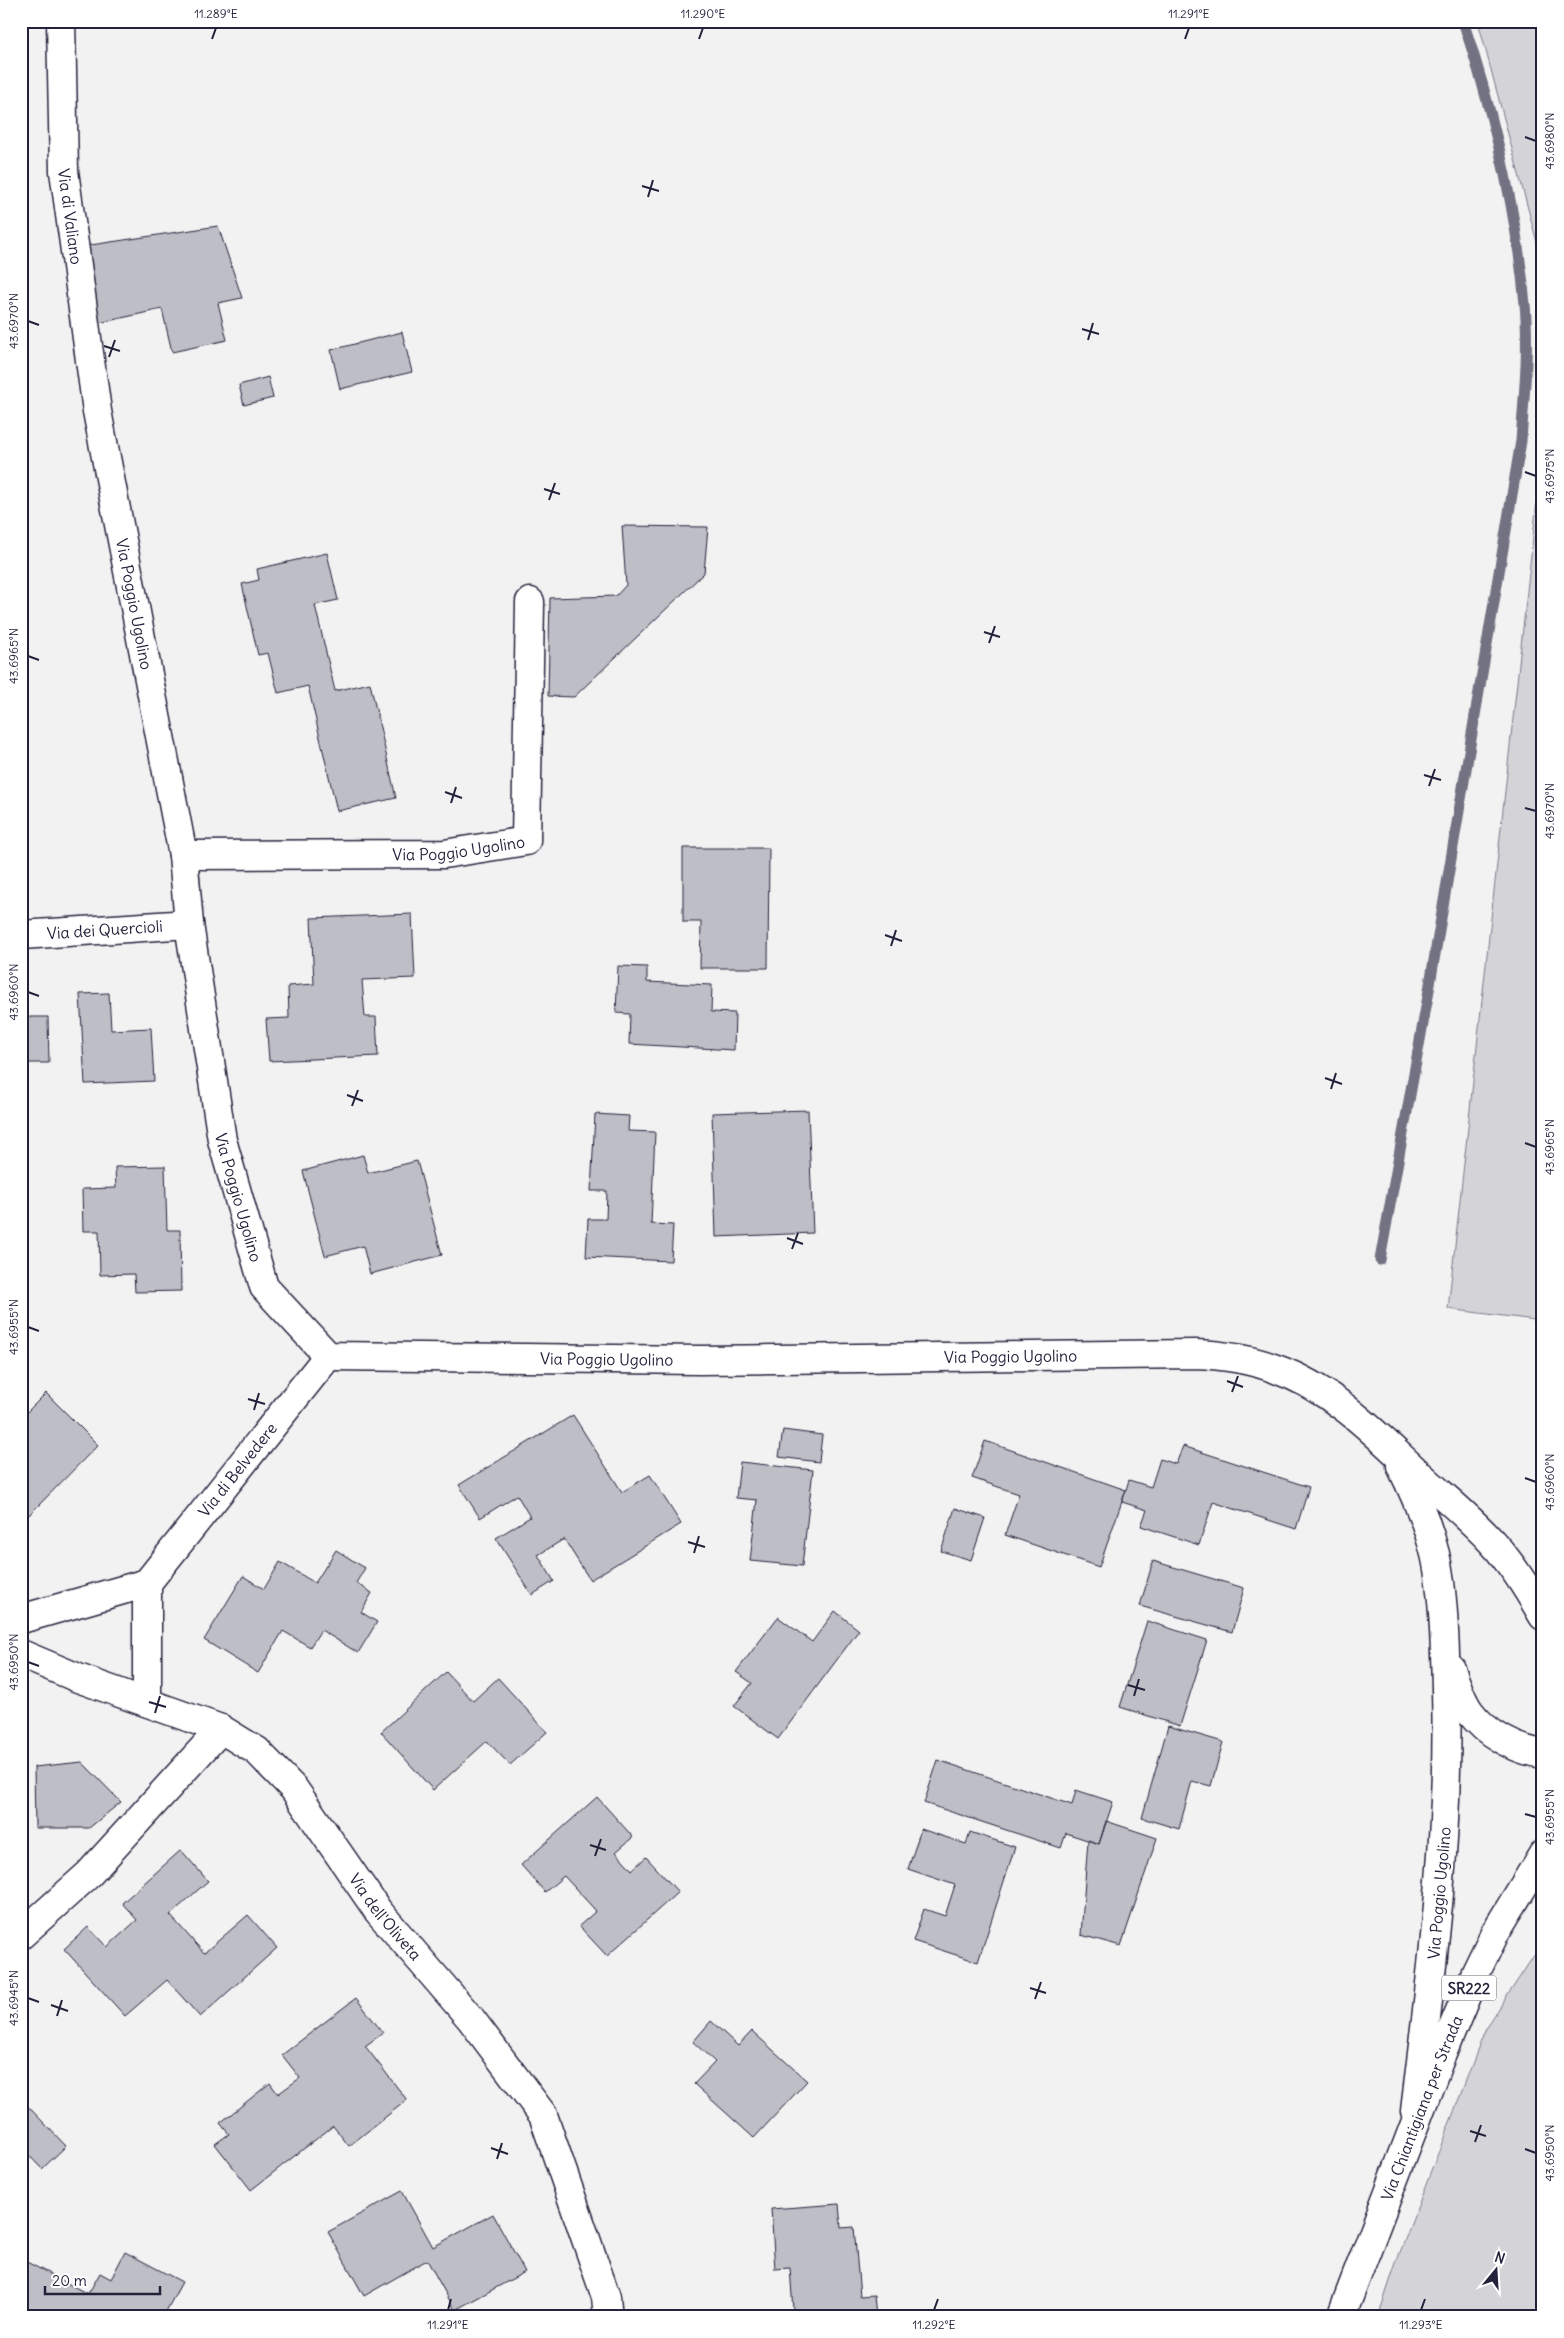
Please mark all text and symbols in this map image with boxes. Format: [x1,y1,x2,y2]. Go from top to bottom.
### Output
text: 11.289°E [194,6,238,21]
text: 11.290°E [681,6,725,21]
text: 11.291°E [1168,6,1210,21]
text: 43.6980°N [1542,112,1557,170]
street label: Via di Valiano [54,167,87,266]
text: 43.6970°N [6,293,21,349]
text: 43.6975°N [1542,448,1557,504]
street label: Via Poggio Ugolino [112,537,157,671]
text: 43.6965°N [6,628,21,684]
text: 43.6970°N [1542,783,1557,839]
street label: Via Poggio Ugolino [392,831,526,864]
street label: Via dei Quercioli [46,916,163,943]
text: 43.6960°N [6,963,21,1021]
text: 43.6965°N [1542,1119,1557,1175]
street label: Via Poggio Ugolino [211,1132,266,1264]
text: 43.6955°N [6,1299,21,1355]
street label: Via Poggio Ugolino [944,1345,1077,1367]
street label: Via Poggio Ugolino [540,1348,673,1370]
street label: Via di Belvedere [194,1418,281,1521]
text: 43.6960°N [1542,1453,1557,1511]
text: 43.6950°N [6,1633,21,1691]
text: 43.6955°N [1542,1789,1557,1845]
street label: Via Poggio Ugolino [1423,1826,1455,1960]
street label: Via dell'Oliveta [345,1869,426,1964]
text: 43.6945°N [6,1970,21,2026]
road number: SR222 [1442,1976,1496,2000]
street label: Via Chiantigiana per Strada [1376,2012,1467,2203]
text: 43.6950°N [1542,2124,1557,2182]
north arrow [1472,2246,1522,2296]
text: N [1493,2248,1507,2268]
scale bar [45,2263,160,2295]
text: 20 m [52,2271,87,2290]
text: 11.291°E [427,2317,469,2332]
text: 11.292°E [912,2317,956,2332]
text: 11.293°E [1399,2317,1443,2332]

